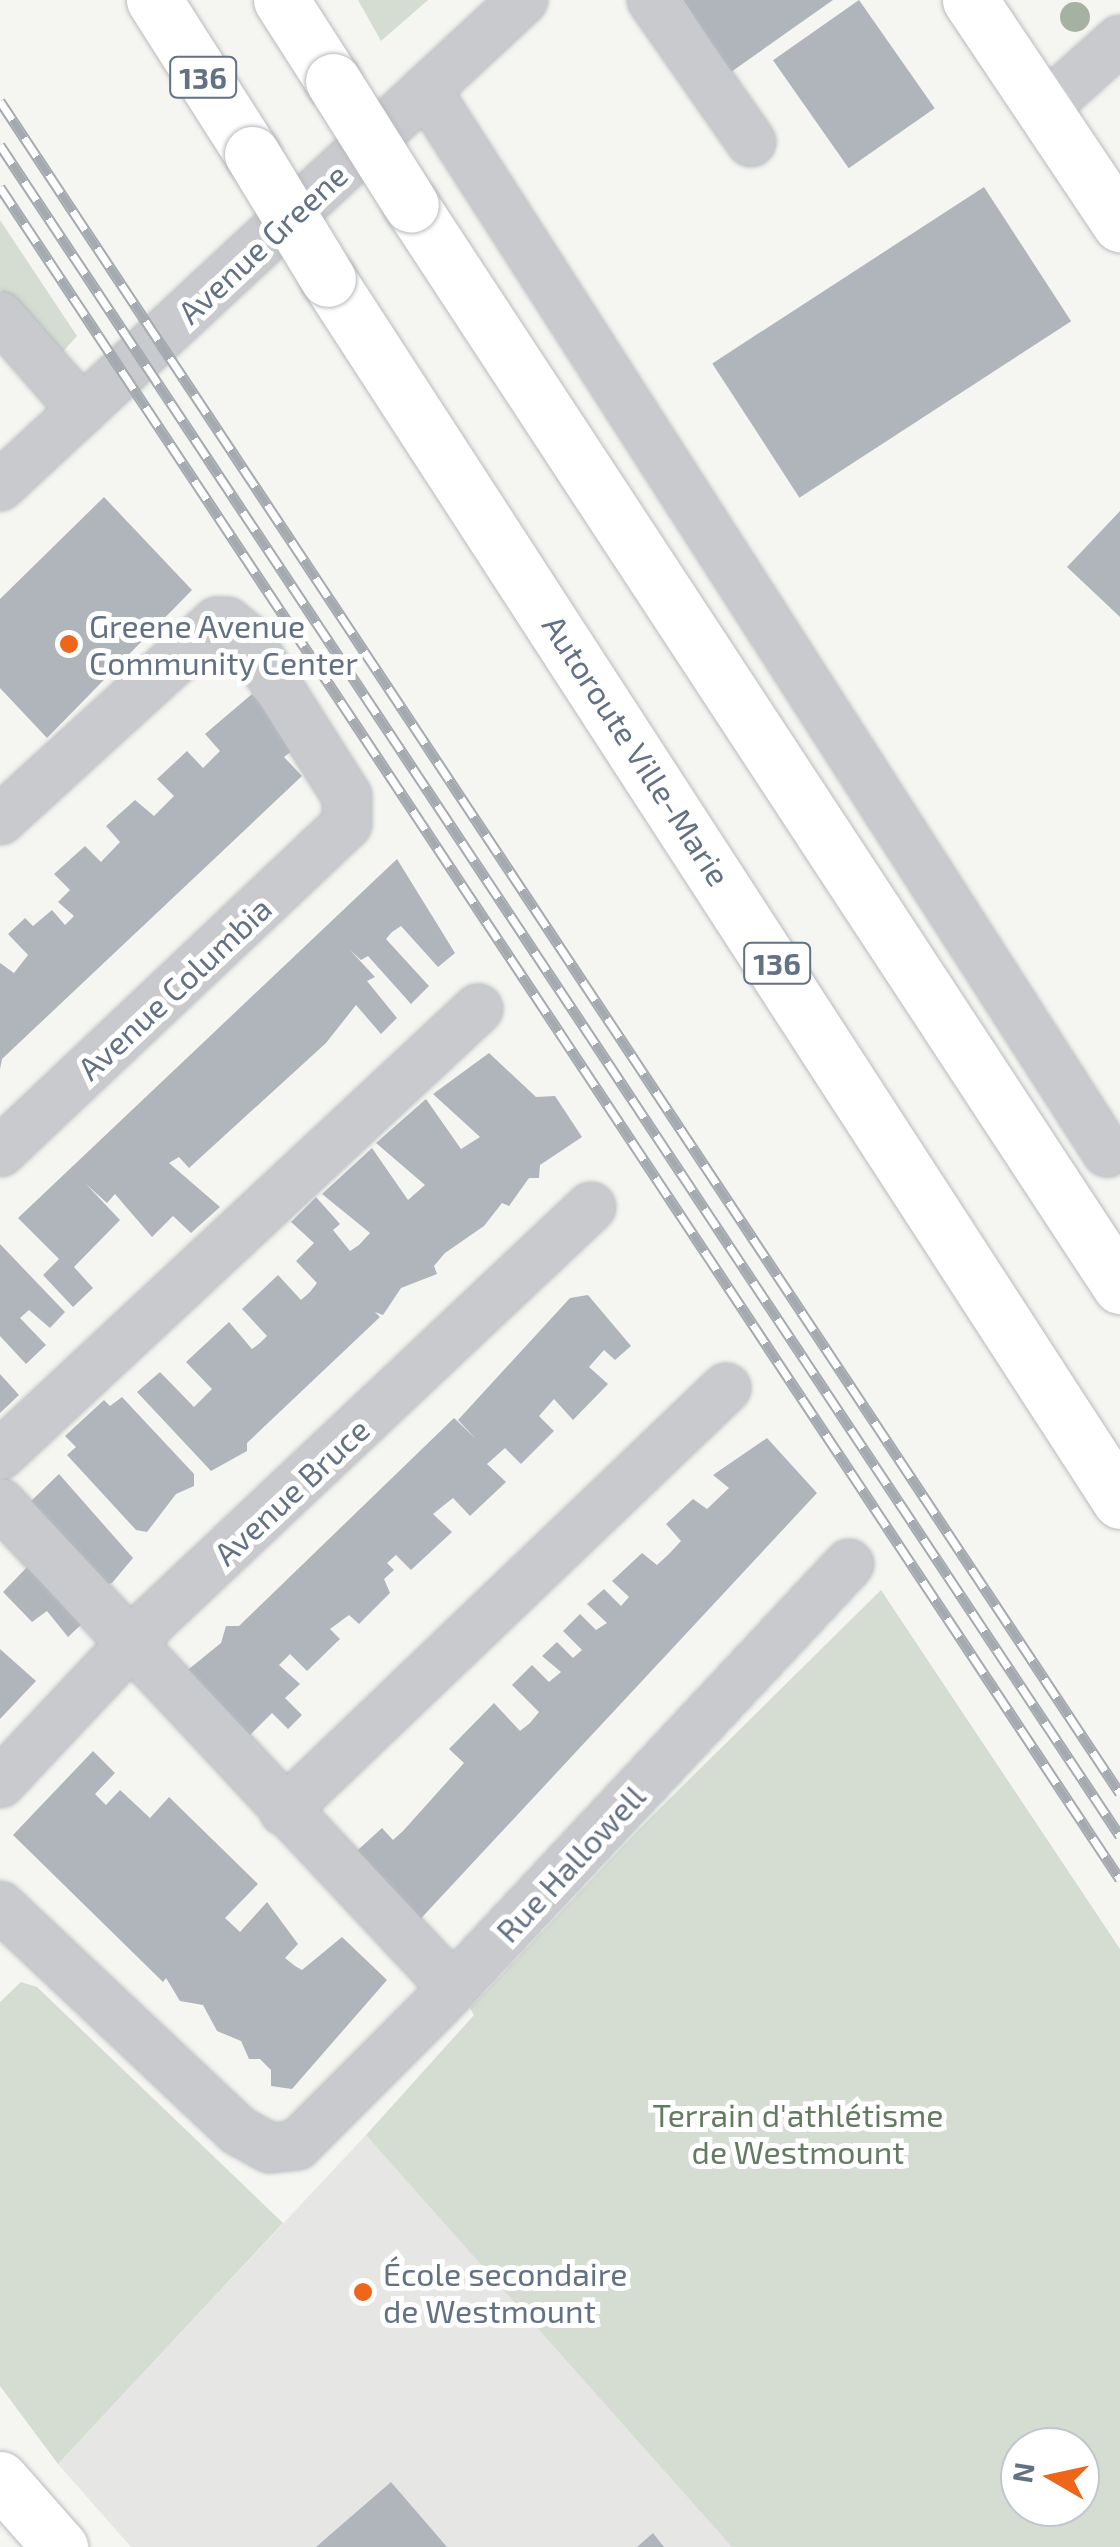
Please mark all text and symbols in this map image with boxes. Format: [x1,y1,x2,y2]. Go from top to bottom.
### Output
road number: 136 [168,52,238,102]
street label: Avenue Greene [170,155,354,331]
place label: Greene Avenue Community Center [89,607,359,682]
street label: Autoroute Ville-Marie [535,607,739,893]
marker: Greene Avenue Community Center [58,633,80,655]
street label: Avenue Columbia [69,889,279,1087]
road number: 136 [742,938,812,988]
street label: Avenue Bruce [206,1409,376,1573]
street label: Rue Hallowell [487,1776,653,1950]
park label: Terrain d'athlétisme de Westmount [653,2096,943,2171]
place label: École secondaire de Westmount [383,2255,627,2330]
marker: École secondaire de Westmount [352,2281,374,2303]
north arrow [1000,2427,1100,2527]
text: N [1004,2460,1041,2485]

